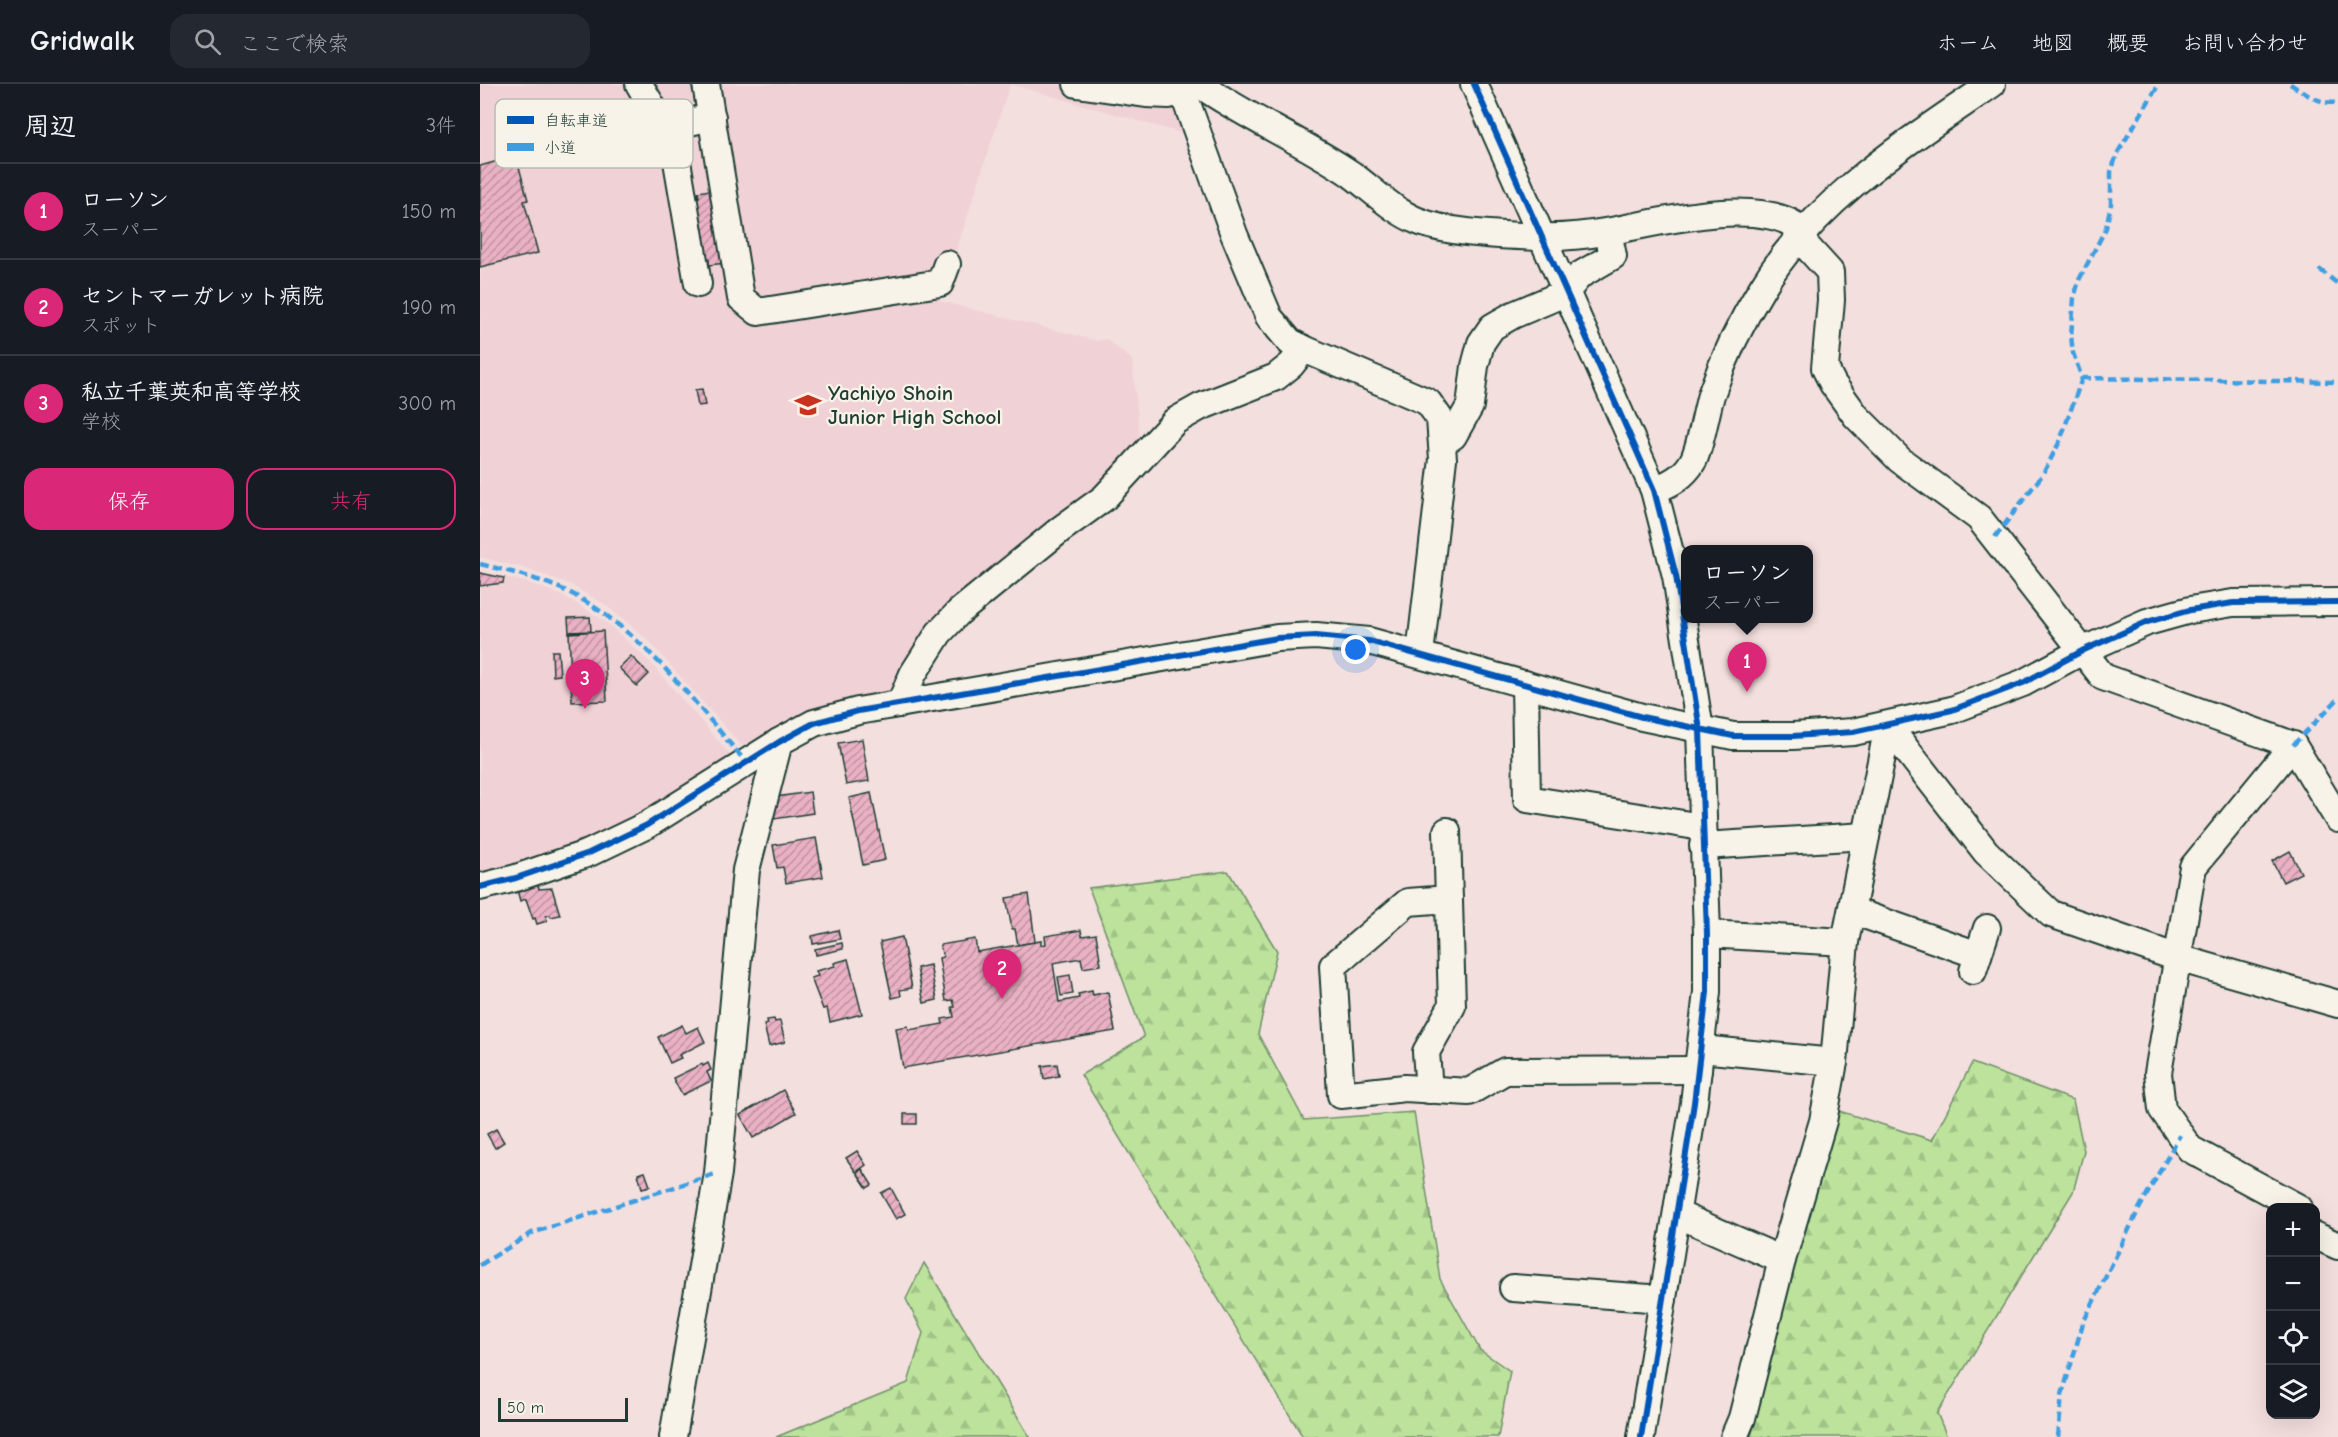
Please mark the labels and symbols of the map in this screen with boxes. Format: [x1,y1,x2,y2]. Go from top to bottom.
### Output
legend [495,99,693,168]
text: 自転車道 [544,112,608,130]
text: 小道 [544,139,576,157]
place label: Yachiyo Shoin Junior High School [828,381,1001,429]
school or university icon: Yachiyo Shoin Junior High School [793,390,823,420]
your location [1341,635,1370,664]
pin: 1 [1728,642,1766,692]
pin: 3 [566,660,604,709]
pin: 2 [982,950,1022,999]
scale bar [498,1395,628,1422]

